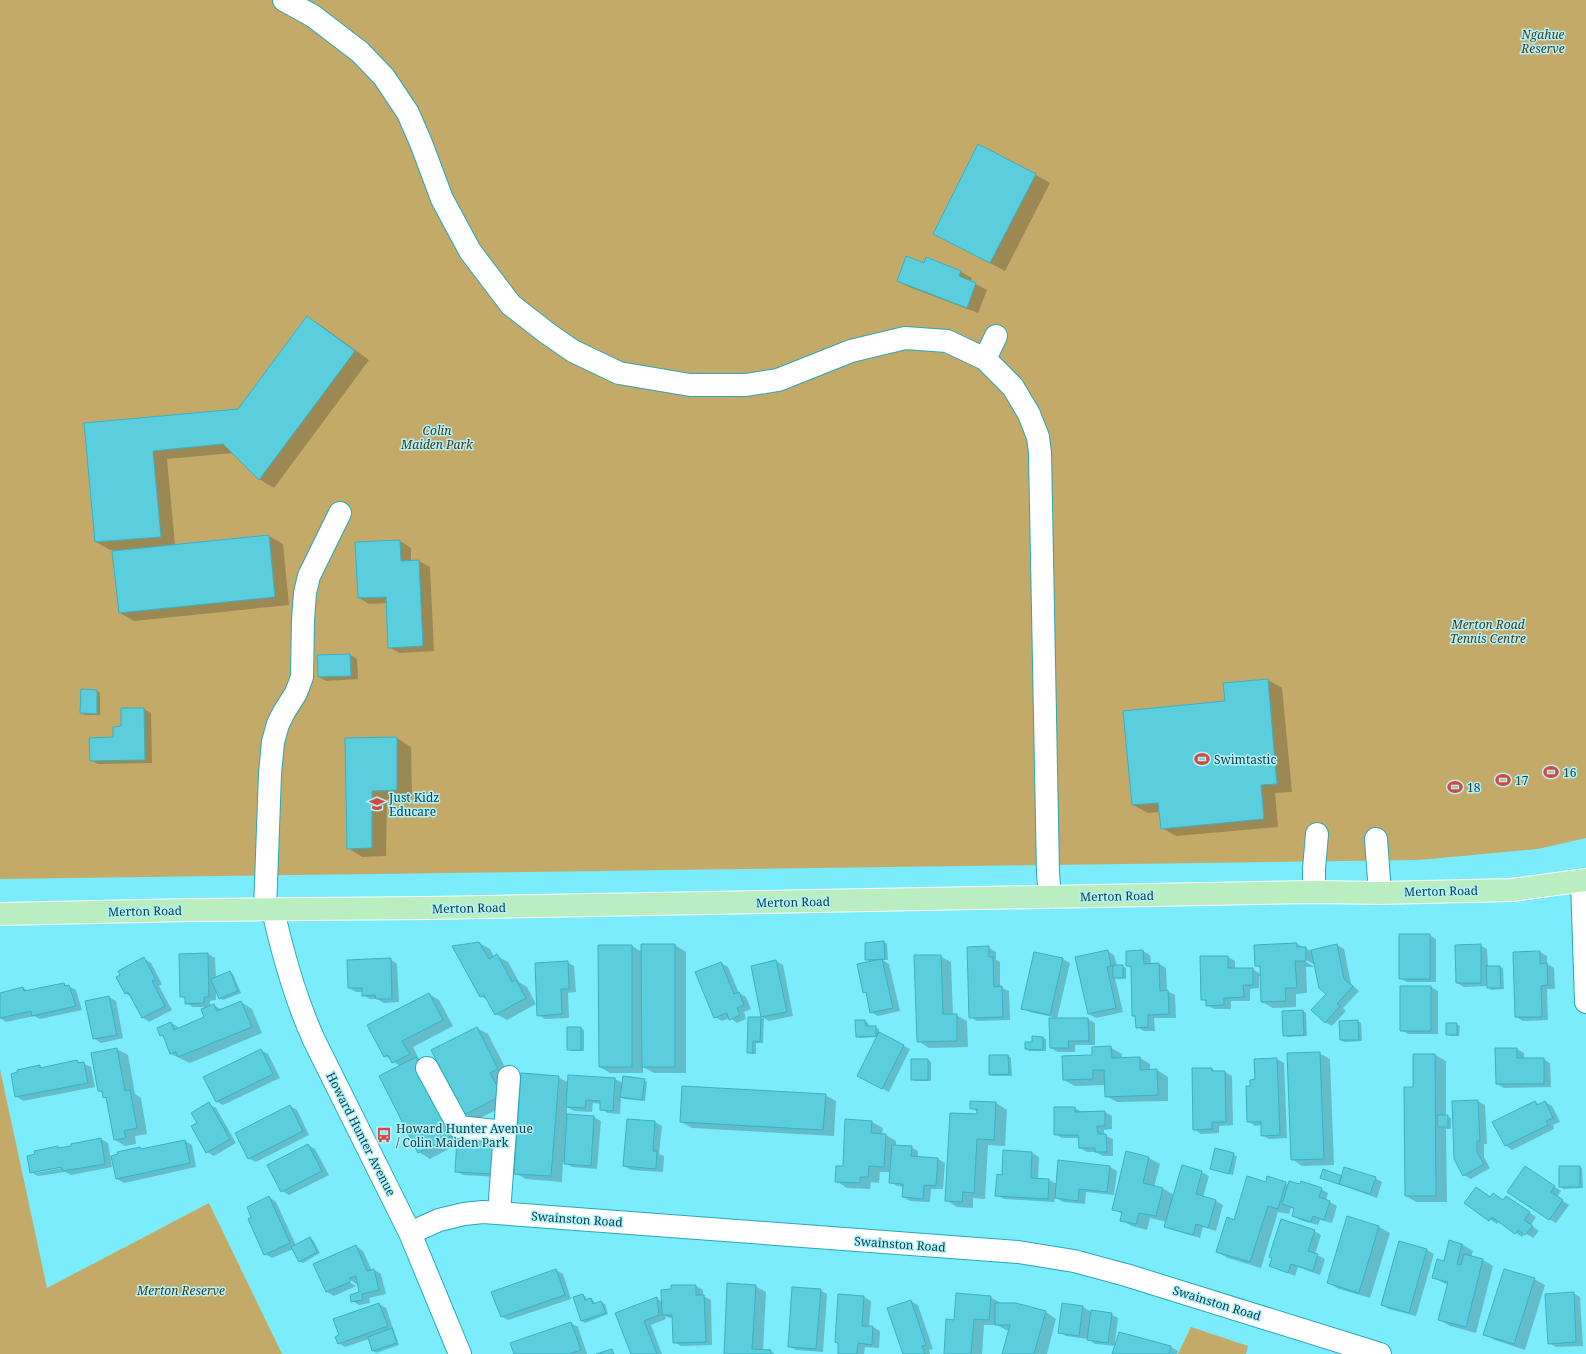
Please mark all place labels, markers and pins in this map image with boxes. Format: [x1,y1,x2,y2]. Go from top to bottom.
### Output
sports icon: Swimtastic [1193,750,1211,768]
place label: Swimtastic [1214,751,1276,768]
sports icon: 16 [1542,763,1560,781]
place label: 16 [1563,764,1577,781]
sports icon: 17 [1494,771,1512,789]
place label: 17 [1515,772,1529,789]
sports icon: 18 [1446,778,1464,796]
place label: 18 [1467,779,1481,796]
place label: Just Kidz Educare [388,789,439,820]
school or university icon: Just Kidz Educare [368,795,386,813]
place label: Howard Hunter Avenue / Colin Maiden Park [396,1120,533,1151]
bus stop icon: Howard Hunter Avenue / Colin Maiden Park [375,1126,393,1144]

